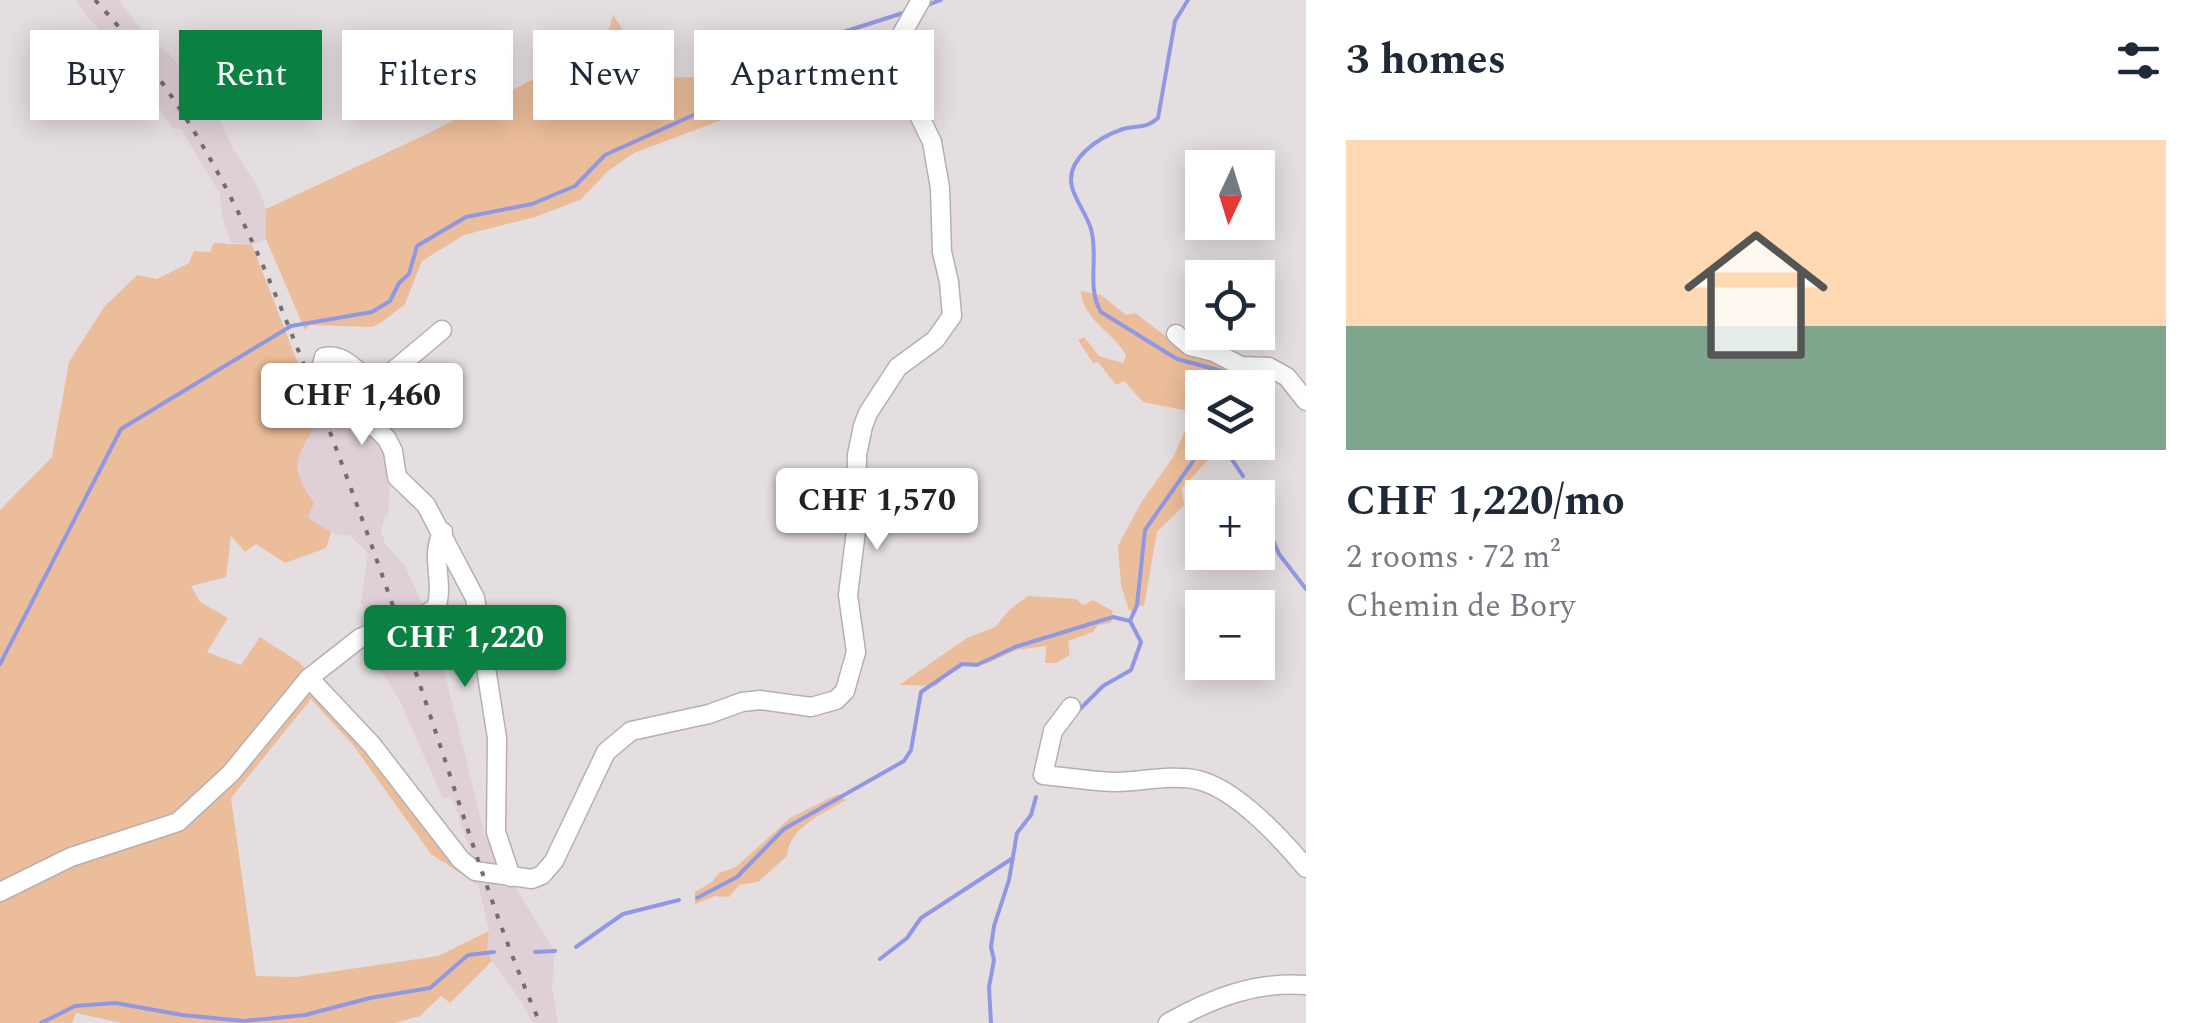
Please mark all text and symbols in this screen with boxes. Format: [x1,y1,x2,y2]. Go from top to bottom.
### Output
text: 3 homes [1346,29,1506,92]
chip: Buy [30,30,159,120]
chip: Rent [179,30,322,120]
chip: Filters [342,30,513,120]
chip: New [533,30,674,120]
chip: Apartment [694,30,934,120]
icon: filters [2111,33,2166,88]
north arrow [1185,150,1275,240]
map controls [1185,150,1275,680]
icon: home [1666,205,1846,385]
button: locate [1185,260,1275,350]
pin: CHF 1,460 [248,363,476,448]
button: layers [1185,370,1275,460]
text: CHF 1,460 [283,371,441,420]
pin: CHF 1,570 [763,468,991,553]
text: CHF 1,220/mo [1346,470,1625,533]
text: CHF 1,570 [798,476,956,525]
button: + [1185,480,1275,570]
text: 2 rooms · 72 m² [1346,533,1560,582]
text: Chemin de Bory [1346,582,1575,631]
button: − [1185,590,1275,680]
pin: CHF 1,220 [351,605,579,690]
text: CHF 1,220 [386,613,544,662]

